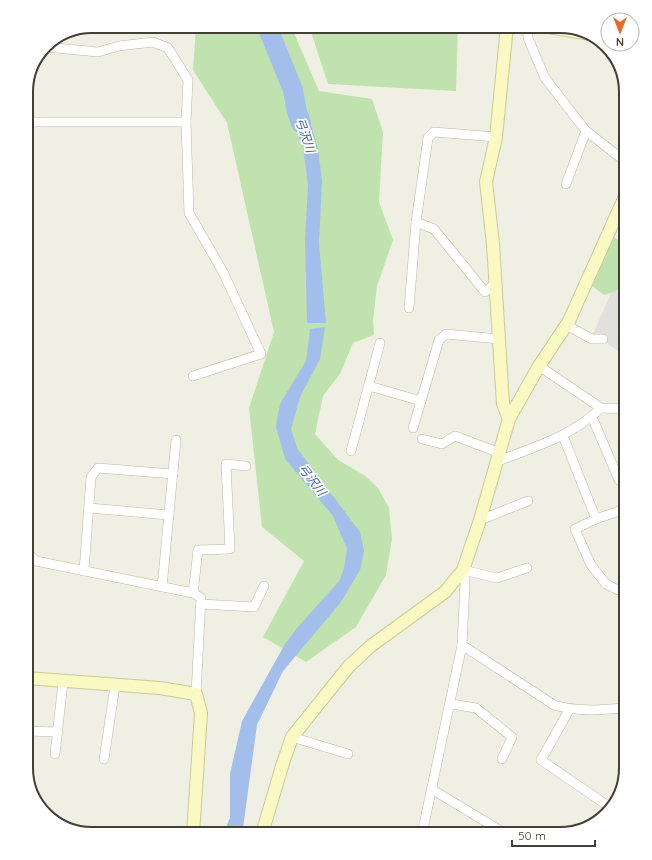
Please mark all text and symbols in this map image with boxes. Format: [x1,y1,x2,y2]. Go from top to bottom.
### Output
north arrow [600,12,640,52]
text: N [616,35,624,49]
water label: 弓沢川 [293,115,319,156]
water label: 弓沢川 [295,461,331,500]
scale bar [512,822,595,848]
text: 50 m [518,828,546,843]

